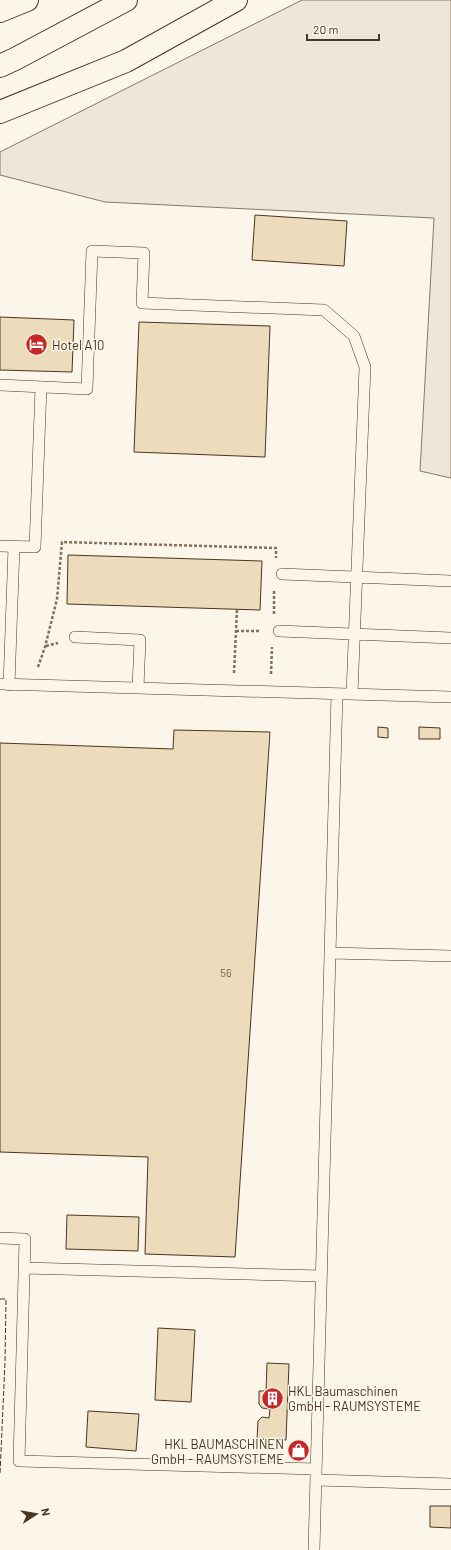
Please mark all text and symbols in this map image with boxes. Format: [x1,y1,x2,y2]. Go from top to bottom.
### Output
scale bar [307,16,379,42]
text: 20 m [313,22,339,36]
hotel icon: Hotel A10 [24,332,50,358]
place label: Hotel A10 [52,337,104,353]
house number: 56 [220,966,232,979]
place label: HKL Baumaschinen GmbH - RAUMSYSTEME [288,1383,421,1414]
building icon: HKL Baumaschinen GmbH - RAUMSYSTEME [260,1385,286,1411]
place label: HKL BAUMASCHINEN GmbH - RAUMSYSTEME [151,1436,284,1467]
shop icon: HKL BAUMASCHINEN GmbH - RAUMSYSTEME [286,1438,312,1464]
north arrow [16,1494,56,1534]
text: N [39,1507,53,1517]

